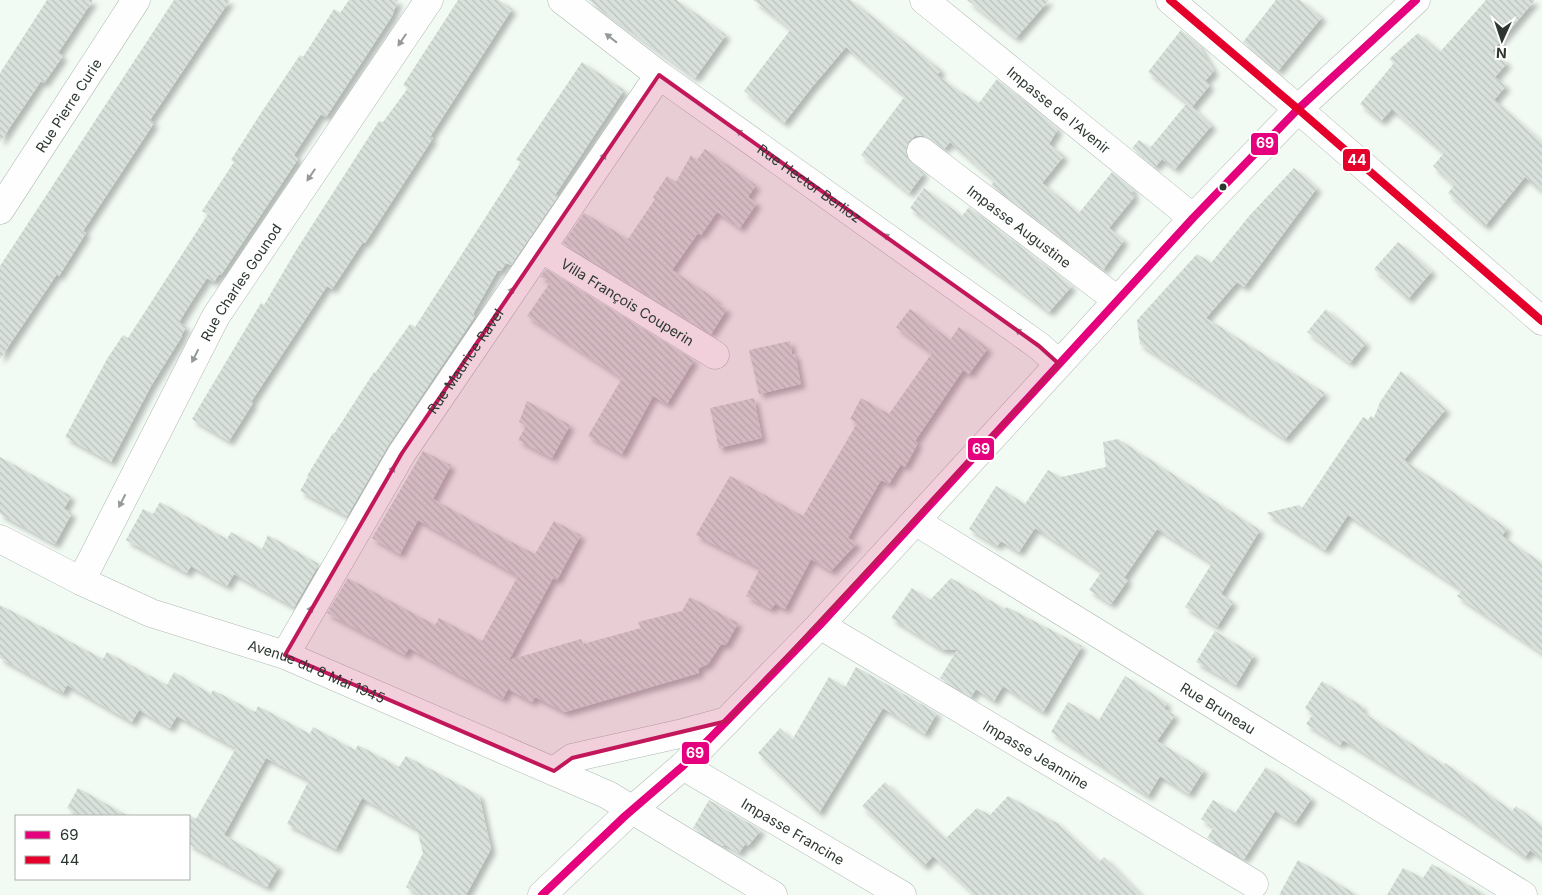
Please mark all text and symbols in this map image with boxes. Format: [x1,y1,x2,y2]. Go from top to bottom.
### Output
north arrow [1477,15,1527,65]
one-way arrow [605,32,618,43]
one-way arrow [397,34,407,47]
text: N [1496,45,1507,62]
street label: Rue Pierre Curie [31,55,104,155]
street label: Impasse de l'Avenir [1004,63,1114,156]
one-way arrow [735,129,749,139]
line badge: 69 [1250,132,1279,156]
text: 69 [1256,134,1274,151]
street label: Rue Hector Berlioz [755,140,865,225]
line badge: 44 [1342,148,1371,172]
text: 44 [1348,151,1366,168]
one-way arrow [597,152,607,166]
one-way arrow [306,168,316,182]
street label: Impasse Augustine [964,181,1075,271]
unlabelled marker [1218,182,1228,192]
street label: Rue Charles Gounod [196,220,284,344]
one-way arrow [882,233,896,243]
street label: Villa François Couperin [558,254,697,349]
one-way arrow [505,287,515,300]
street label: Rue Maurice Ravel [423,305,506,416]
one-way arrow [1014,328,1028,338]
one-way arrow [191,349,199,363]
line badge: 69 [967,437,995,461]
text: 69 [972,440,990,457]
one-way arrow [386,466,395,479]
one-way arrow [118,494,126,508]
one-way arrow [305,605,313,620]
street label: Avenue du 8 Mai 1945 [246,636,388,706]
street label: Rue Bruneau [1178,678,1259,737]
street label: Impasse Jeannine [980,716,1092,792]
line badge: 69 [681,741,710,765]
text: 69 [686,744,704,761]
street label: Impasse Francine [739,794,848,868]
legend [15,815,190,880]
text: 69 [60,825,79,844]
text: 44 [60,850,79,869]

